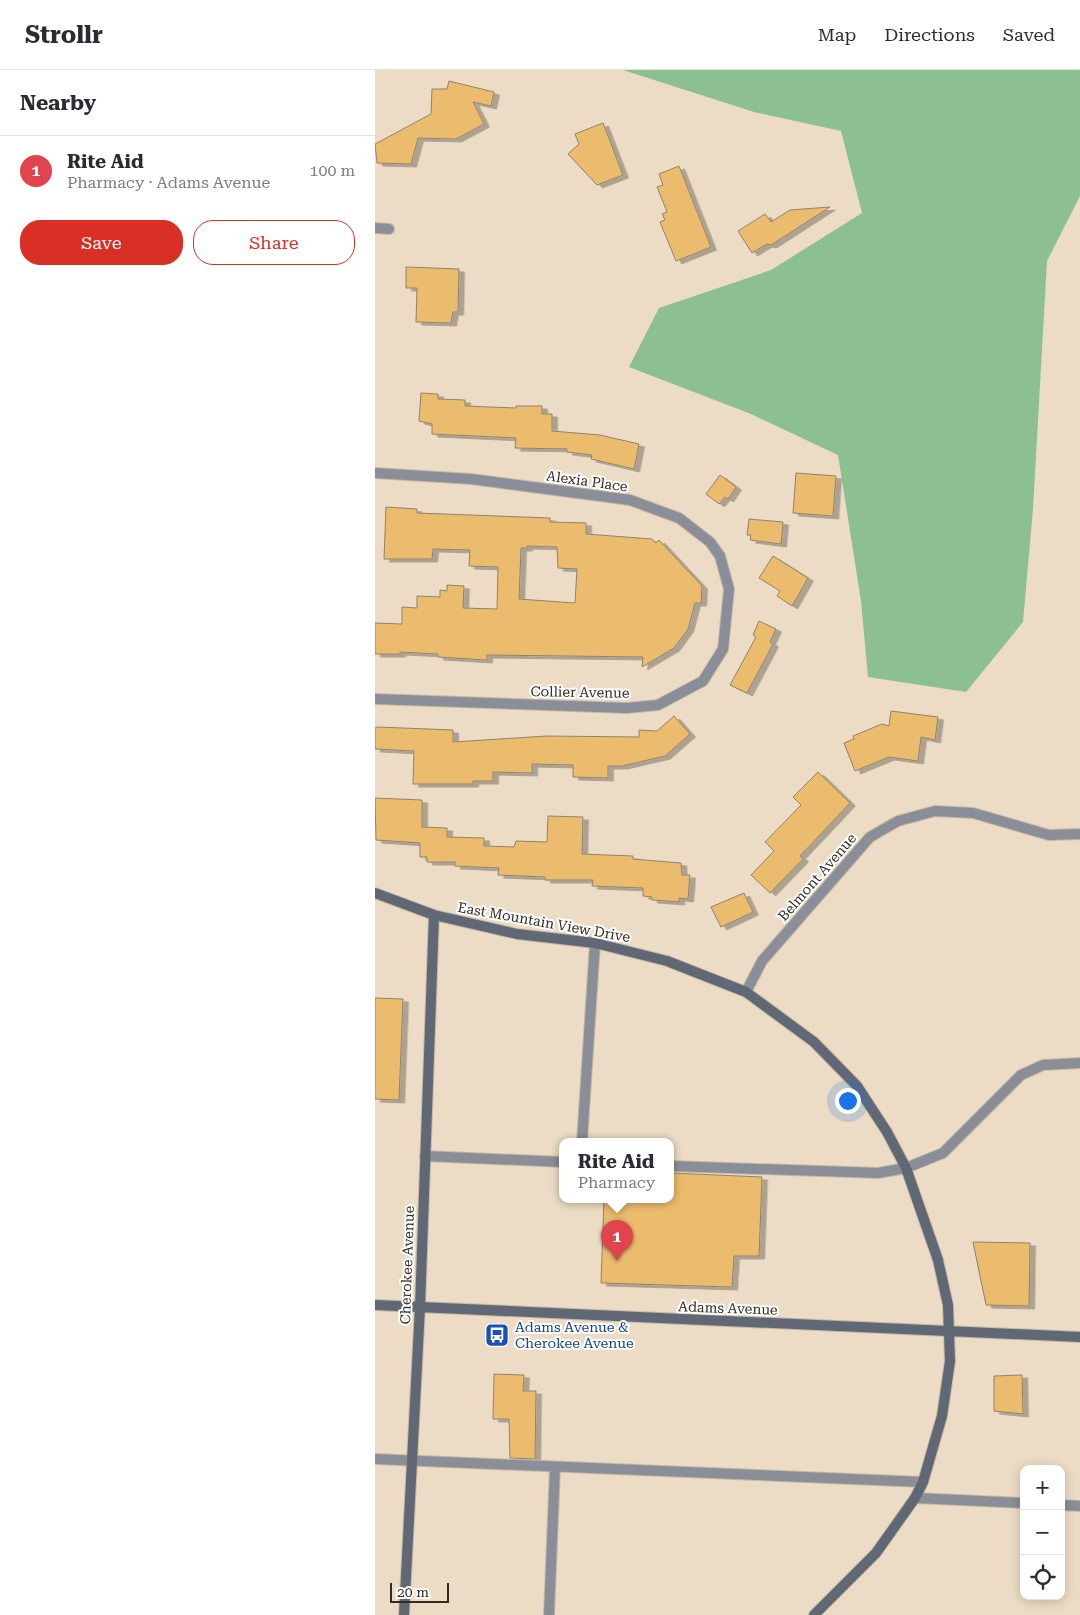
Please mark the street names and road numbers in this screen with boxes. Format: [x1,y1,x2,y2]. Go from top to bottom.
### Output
street label: Alexia Place [545,467,629,495]
street label: Collier Avenue [530,683,630,701]
street label: Belmont Avenue [775,830,860,924]
street label: East Mountain View Drive [457,899,632,945]
street label: Cherokee Avenue [397,1205,417,1325]
street label: Adams Avenue [678,1298,778,1318]

